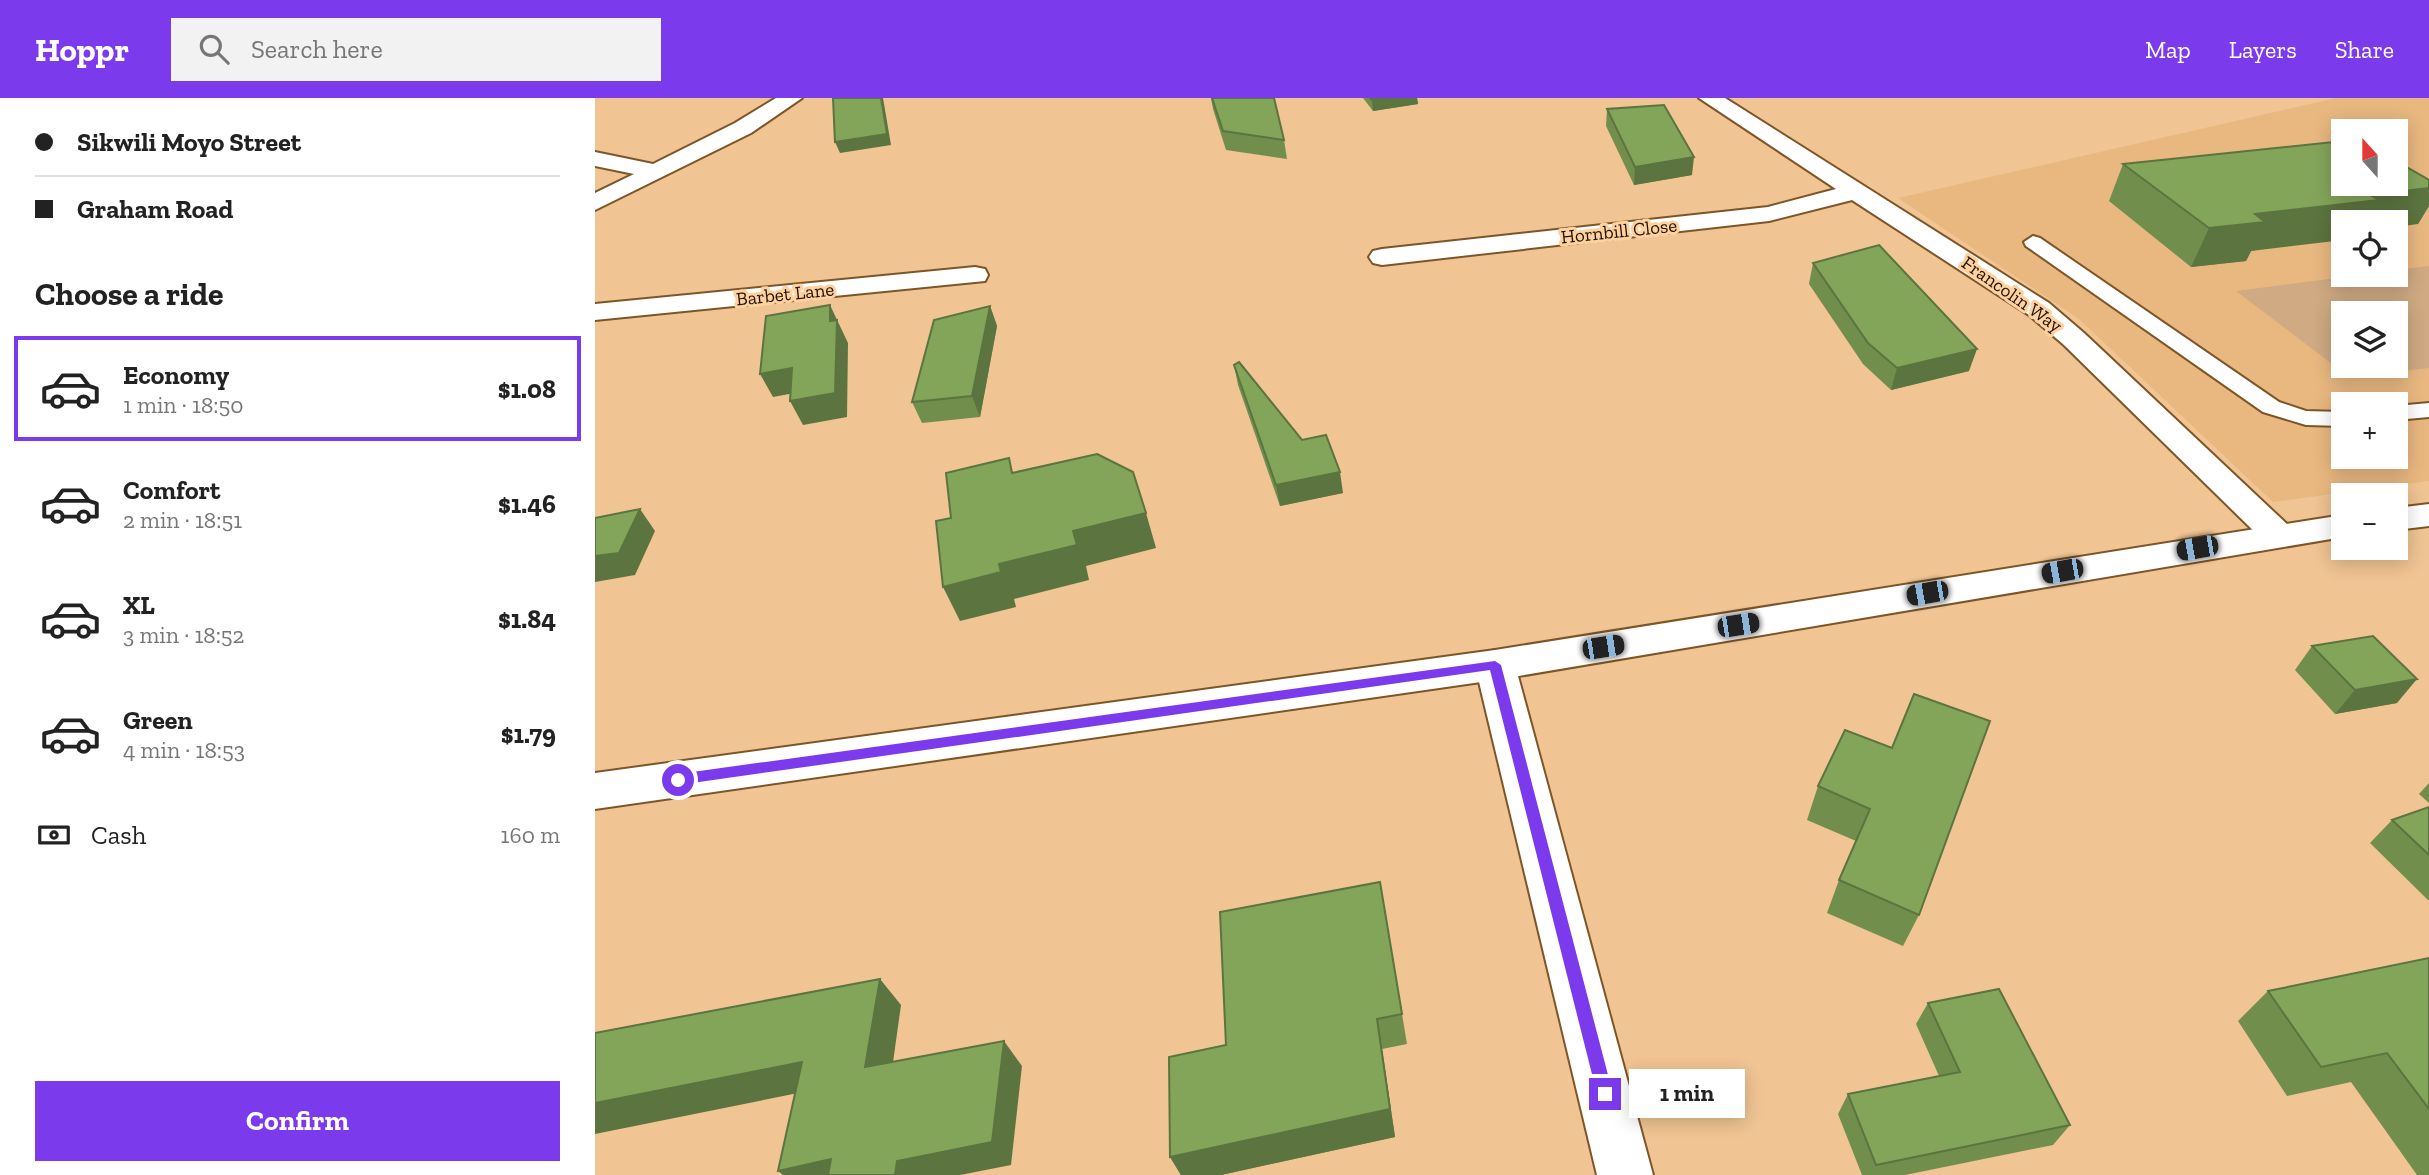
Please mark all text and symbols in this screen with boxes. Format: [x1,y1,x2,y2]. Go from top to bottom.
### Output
search box [171,18,661,81]
text: Hoppr [35,30,129,69]
icon: search [195,30,233,68]
text: Search here [251,33,383,65]
text: Map [2145,35,2191,64]
text: Layers [2229,35,2297,64]
text: Share [2335,35,2394,64]
north arrow [2331,119,2408,196]
map controls [2331,119,2408,560]
text: Sikwili Moyo Street [77,126,301,158]
text: Graham Road [77,193,233,225]
button: locate [2331,210,2408,287]
street label: Hornbill Close [1560,213,1678,249]
street label: Francolin Way [1957,251,2067,337]
text: Choose a ride [35,275,223,313]
street label: Barbet Lane [735,277,835,311]
button: layers [2331,301,2408,378]
icon: car [39,357,102,420]
text: Economy [123,359,229,391]
text: $1.08 [498,373,556,405]
text: 1 min · 18:50 [123,391,243,419]
button: + [2331,392,2408,469]
icon: car [39,472,102,535]
text: Comfort [123,474,220,506]
button: − [2331,483,2408,560]
text: $1.46 [498,488,556,520]
text: 2 min · 18:51 [123,506,242,534]
car [2175,534,2220,562]
car [2040,557,2085,585]
car [1905,579,1950,607]
icon: car [39,587,102,650]
text: XL [123,589,155,621]
text: $1.84 [498,603,556,635]
car [1716,611,1761,639]
text: 3 min · 18:52 [123,621,244,649]
car [1581,633,1626,661]
icon: car [39,702,102,765]
text: Green [123,704,193,736]
text: $1.79 [501,718,556,750]
text: 4 min · 18:53 [123,736,245,764]
route start [662,764,694,796]
icon: cash [35,816,73,854]
text: Cash [91,819,146,851]
text: 160 m [501,821,560,849]
callout: 1 min [1629,1070,1745,1118]
route end [1589,1078,1621,1110]
text: 1 min [1660,1079,1714,1107]
button: Confirm [35,1081,560,1161]

